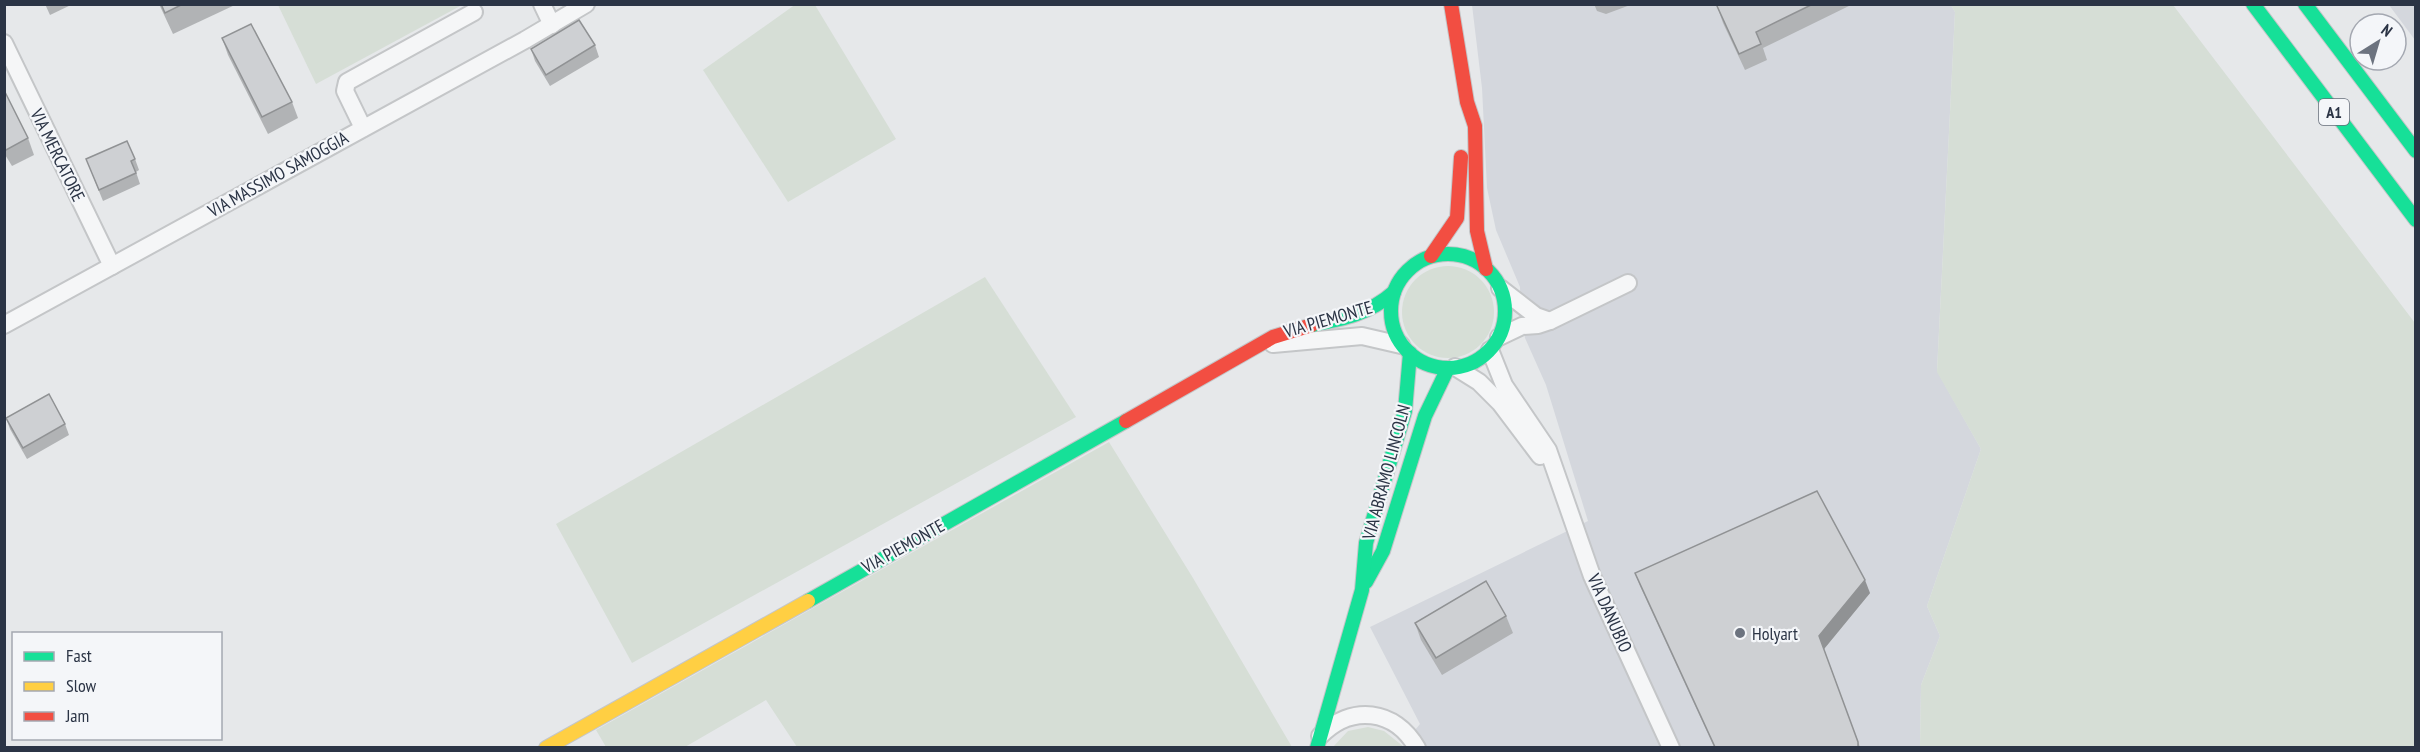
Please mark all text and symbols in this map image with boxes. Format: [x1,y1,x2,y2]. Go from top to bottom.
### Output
north arrow [2348,12,2408,72]
text: N [2378,19,2396,41]
road number: A1 [2319,99,2349,125]
street label: VIA MERCATORE [25,104,90,205]
street label: VIA MASSIMO SAMOGGIA [203,126,353,223]
street label: VIA PIEMONTE [1280,295,1375,343]
street label: VIA ABRAMO LINCOLN [1357,402,1415,543]
street label: VIA PIEMONTE [857,514,948,579]
street label: VIA DANUBIO [1582,569,1638,656]
place label: Holyart [1752,622,1798,645]
marker: Holyart [1733,626,1747,640]
legend [12,632,222,740]
text: Fast [66,644,92,667]
text: Slow [66,674,97,697]
text: Jam [65,704,89,727]

